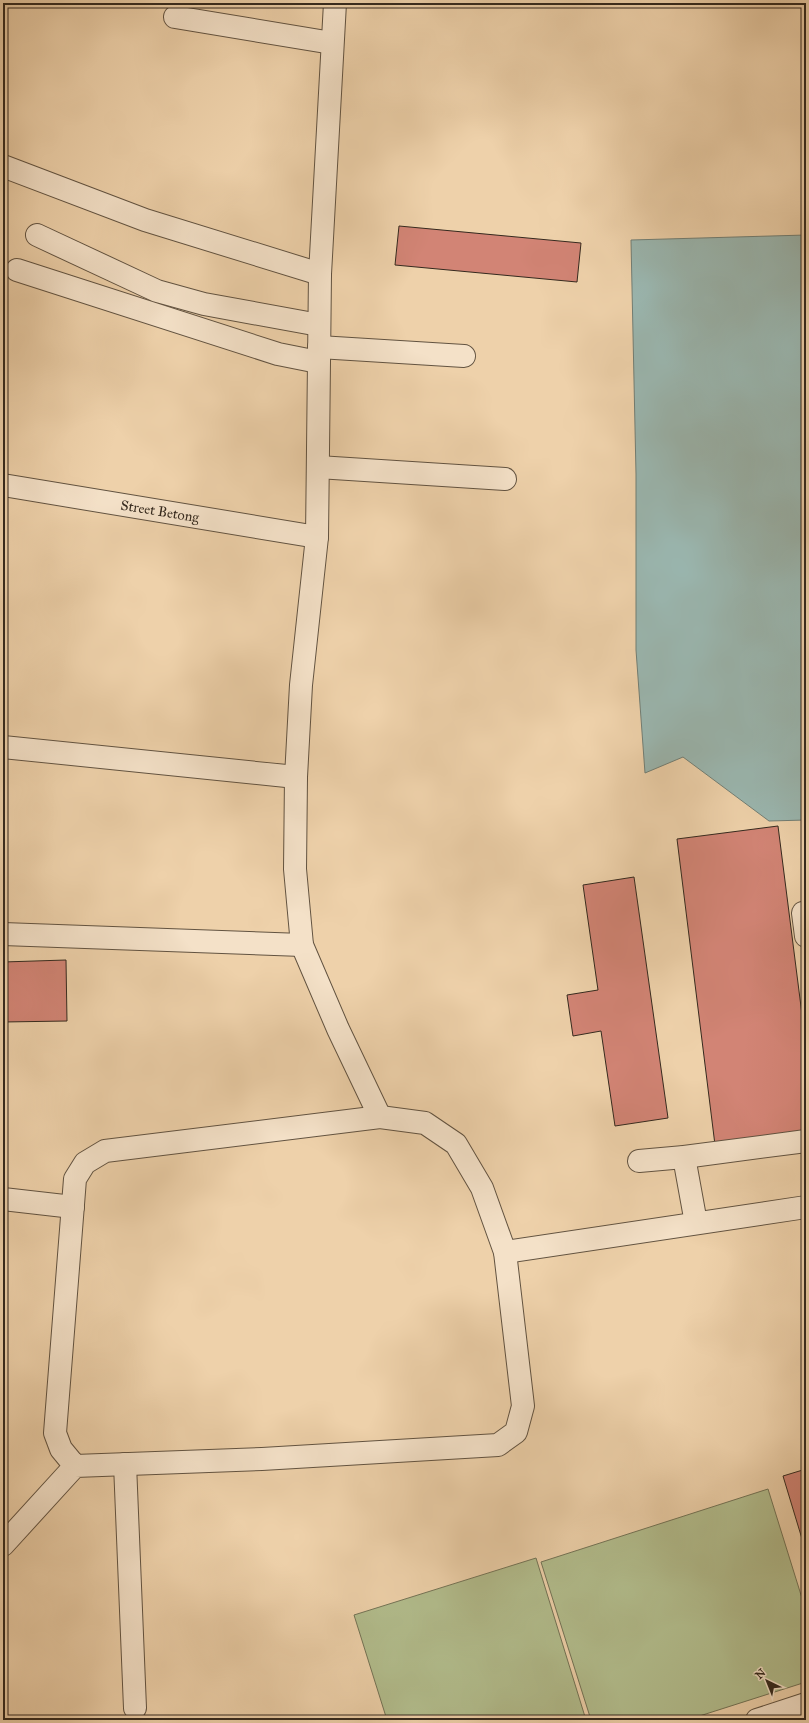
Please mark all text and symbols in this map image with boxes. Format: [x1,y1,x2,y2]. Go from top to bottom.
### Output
street label: Street Betong [119,496,201,526]
north arrow [747,1661,787,1701]
text: N [753,1666,769,1682]

